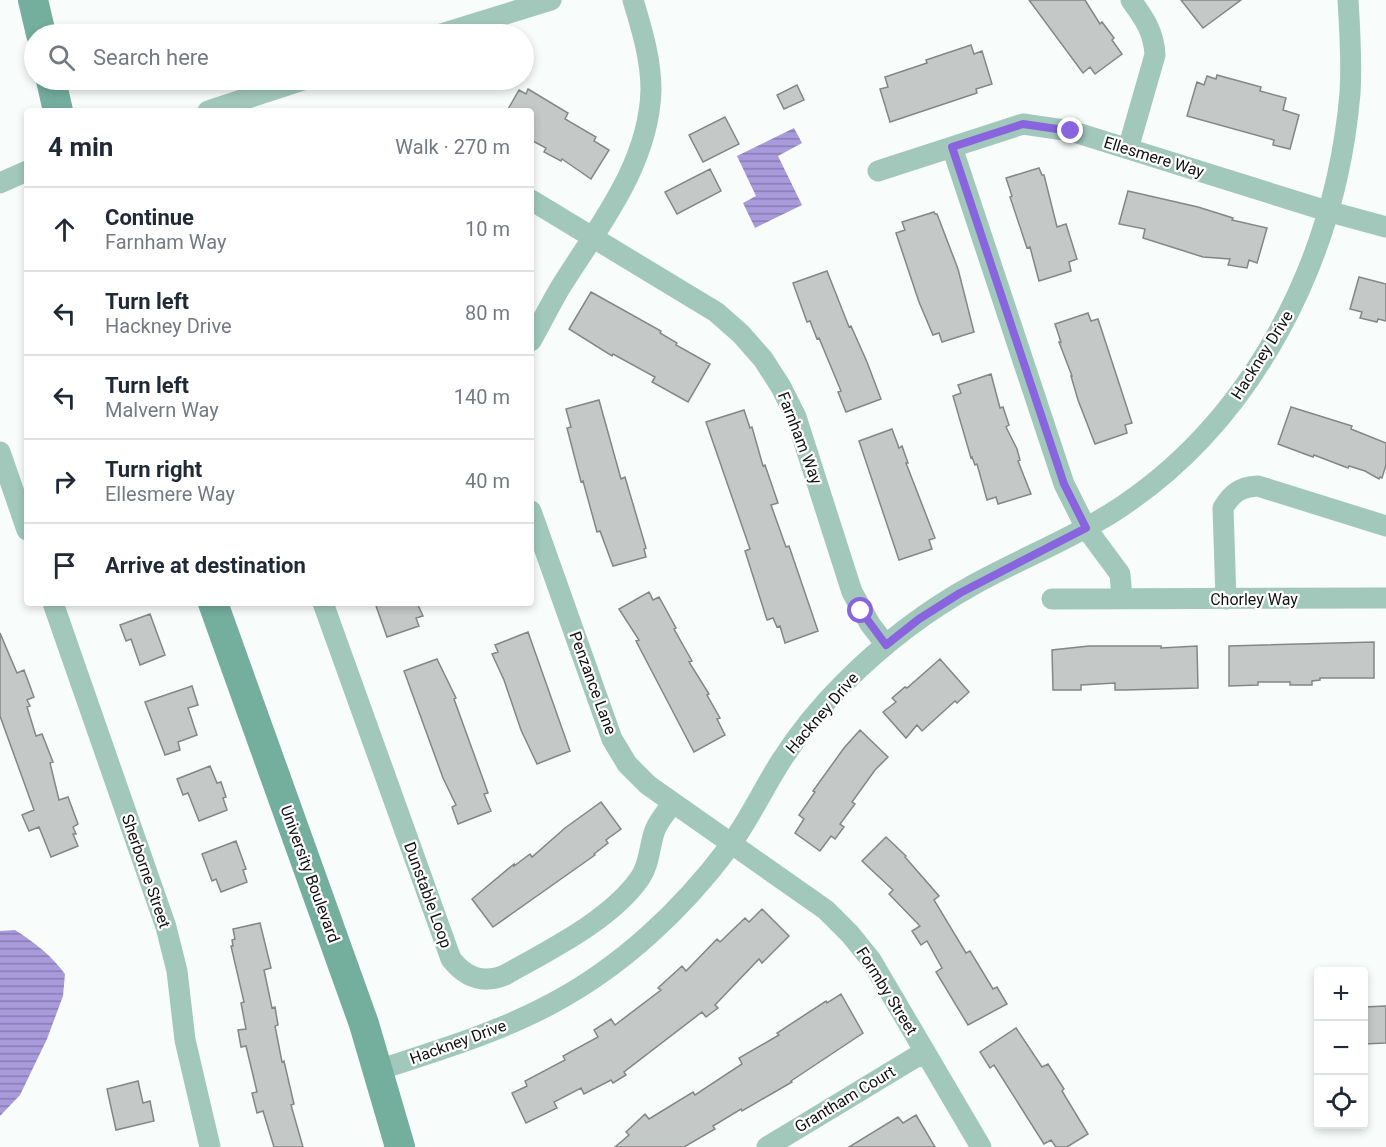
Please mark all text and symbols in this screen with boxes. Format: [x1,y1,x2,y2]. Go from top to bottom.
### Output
search box [24,24,534,90]
icon: search [45,41,78,74]
text: Search here [93,45,209,70]
route end [1057,117,1083,143]
text: 4 min [48,132,113,162]
street label: Ellesmere Way [1102,133,1207,181]
text: Walk · 270 m [395,135,510,159]
text: Continue [105,205,194,230]
icon: ahead [48,213,81,246]
text: 10 m [465,217,510,241]
text: Farnham Way [105,230,226,254]
text: Turn left [105,289,189,314]
icon: left [48,297,81,330]
text: 80 m [465,301,510,325]
street label: Hackney Drive [1227,307,1297,403]
text: Hackney Drive [105,314,232,338]
text: Turn left [105,373,189,398]
icon: left [48,381,81,414]
text: 140 m [454,385,510,409]
street label: Farnham Way [774,389,826,487]
text: Malvern Way [105,398,219,422]
text: Turn right [105,457,202,482]
icon: right [48,465,81,498]
text: 40 m [465,469,510,493]
text: Ellesmere Way [105,482,235,506]
icon: arrive [48,549,81,582]
text: Arrive at destination [105,553,306,578]
street label: Chorley Way [1210,590,1298,609]
route start [847,597,873,623]
street label: Penzance Lane [566,629,620,737]
street label: Hackney Drive [782,669,862,757]
street label: University Boulevard [276,803,344,945]
street label: Sherborne Street [118,812,174,930]
street label: Dunstable Loop [400,839,456,951]
street label: Formby Street [852,944,922,1038]
map controls [1314,967,1368,1129]
button: + [1314,967,1368,1021]
street label: Hackney Drive [407,1016,509,1068]
button: − [1314,1021,1368,1075]
street label: Grantham Court [791,1062,899,1136]
button: locate [1314,1075,1368,1129]

